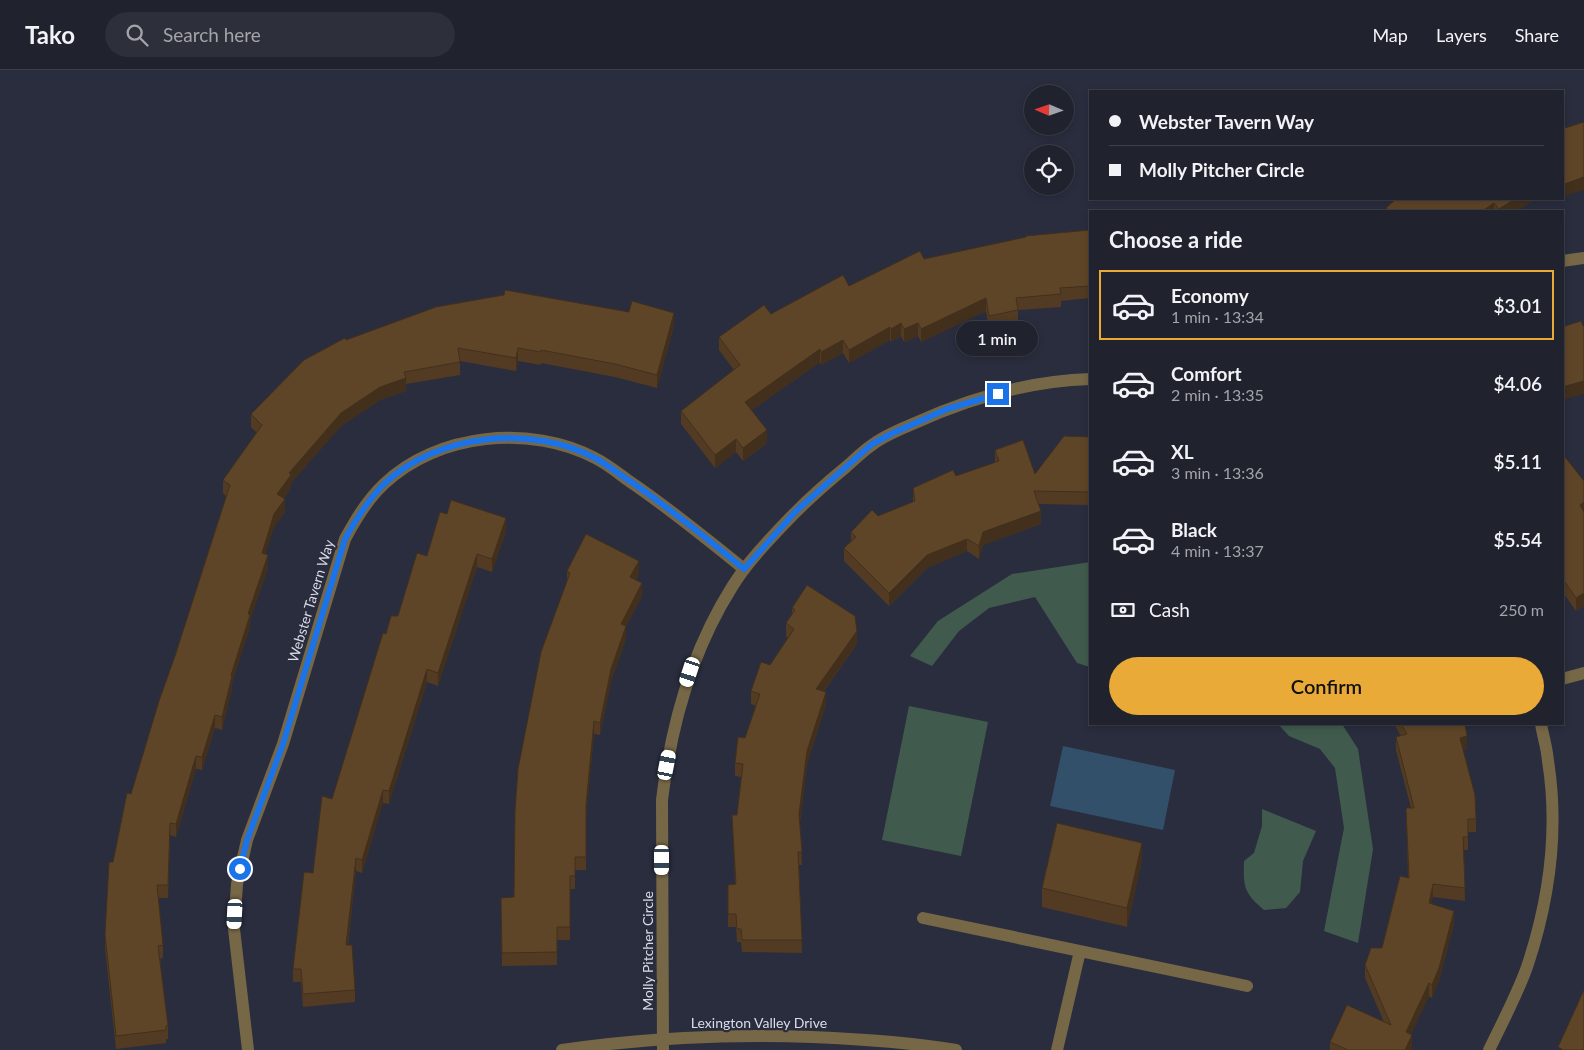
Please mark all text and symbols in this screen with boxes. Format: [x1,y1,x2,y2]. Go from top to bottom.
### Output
search box [105,12,455,57]
text: Tako [25,20,75,49]
icon: search [123,21,151,49]
text: Search here [163,23,261,46]
text: Map [1372,24,1408,46]
text: Layers [1436,24,1487,46]
text: Share [1515,24,1559,46]
north arrow [1024,85,1074,135]
map controls [1024,85,1074,195]
text: Webster Tavern Way [1139,110,1314,133]
button: locate [1024,145,1074,195]
text: Molly Pitcher Circle [1139,158,1304,181]
text: Choose a ride [1109,226,1243,253]
icon: car [1111,283,1156,328]
text: Economy [1171,284,1249,307]
text: $3.01 [1493,294,1542,317]
text: 1 min · 13:34 [1171,307,1264,326]
callout: 1 min [957,322,1039,356]
text: 1 min [977,329,1017,348]
icon: car [1111,361,1156,406]
text: Comfort [1171,362,1242,385]
text: $4.06 [1493,372,1542,395]
route end [987,383,1009,405]
text: 2 min · 13:35 [1171,385,1264,404]
icon: car [1111,439,1156,484]
text: XL [1171,440,1194,463]
text: $5.11 [1493,450,1542,473]
text: 3 min · 13:36 [1171,463,1264,482]
icon: car [1111,517,1156,562]
text: Black [1171,518,1217,541]
text: $5.54 [1493,528,1542,551]
street label: Webster Tavern Way [284,537,337,664]
text: 4 min · 13:37 [1171,541,1264,560]
icon: cash [1109,596,1137,624]
text: Cash [1149,598,1190,621]
text: 250 m [1499,600,1544,619]
car [678,655,701,689]
button: Confirm [1109,657,1544,715]
car [656,749,677,781]
car [654,845,669,875]
route start [229,858,251,880]
street label: Molly Pitcher Circle [639,891,656,1011]
car [226,899,243,929]
street label: Lexington Valley Drive [691,1014,827,1031]

